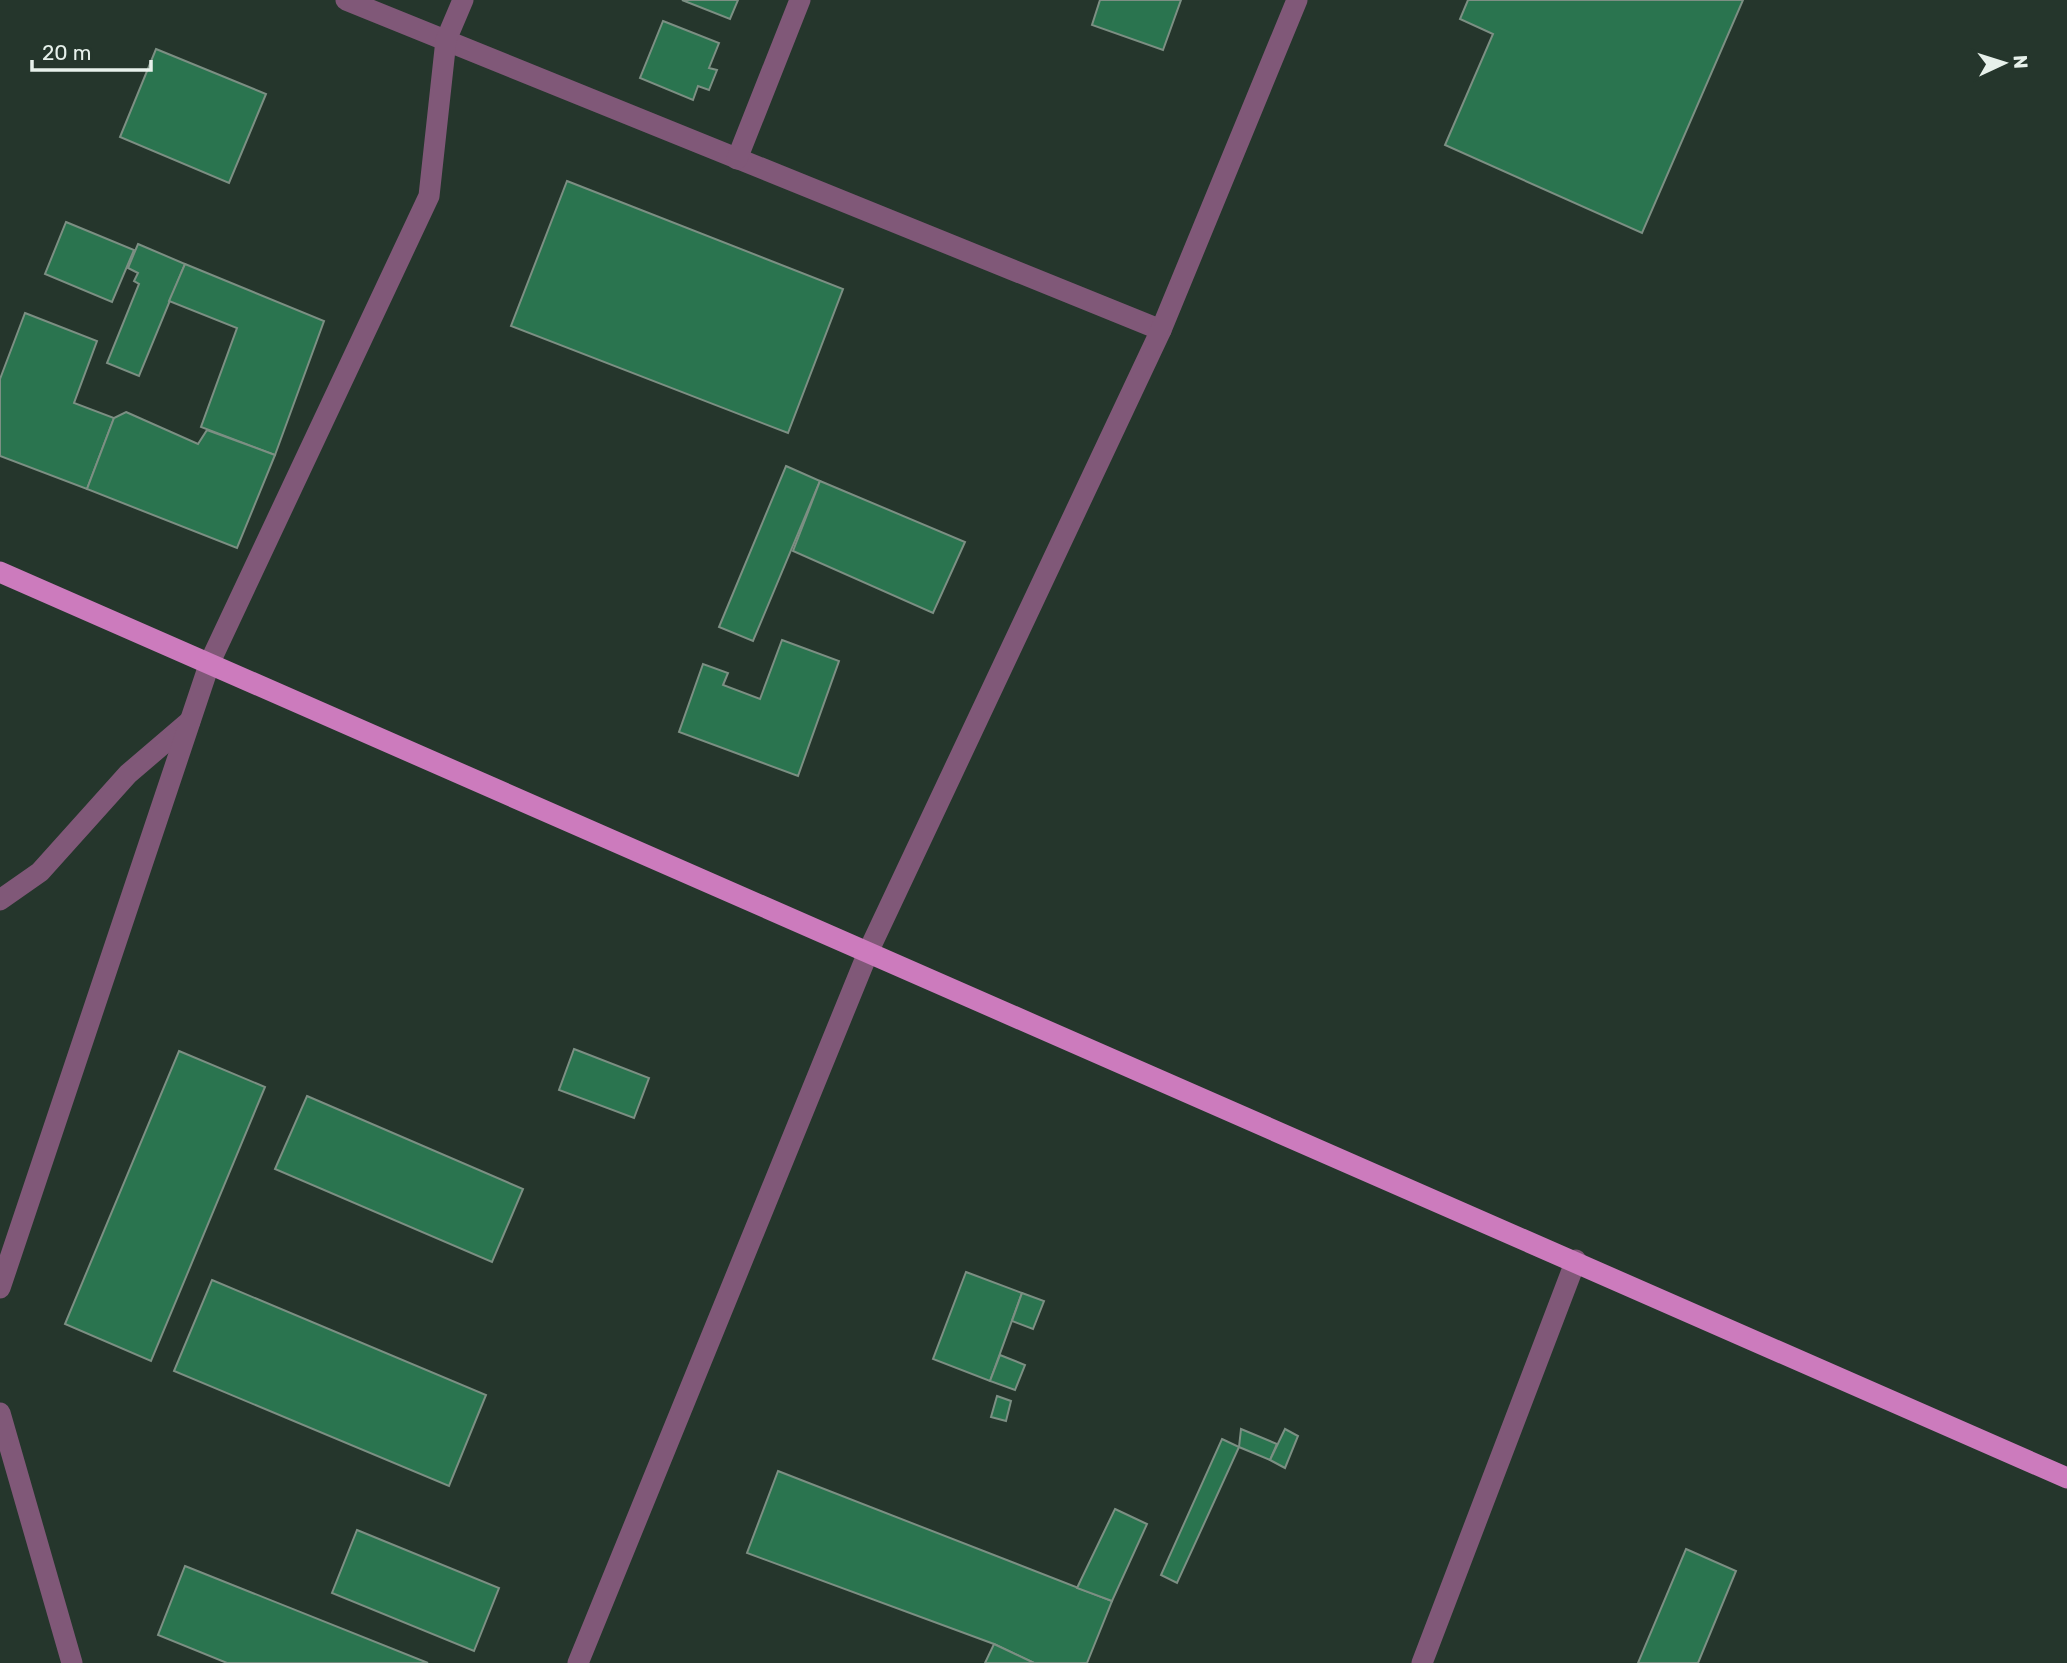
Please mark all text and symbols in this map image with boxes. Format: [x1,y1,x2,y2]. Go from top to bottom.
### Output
scale bar [32,28,150,72]
north arrow [1969,28,2039,98]
text: 20 m [42,40,91,65]
text: N [2009,54,2032,69]

